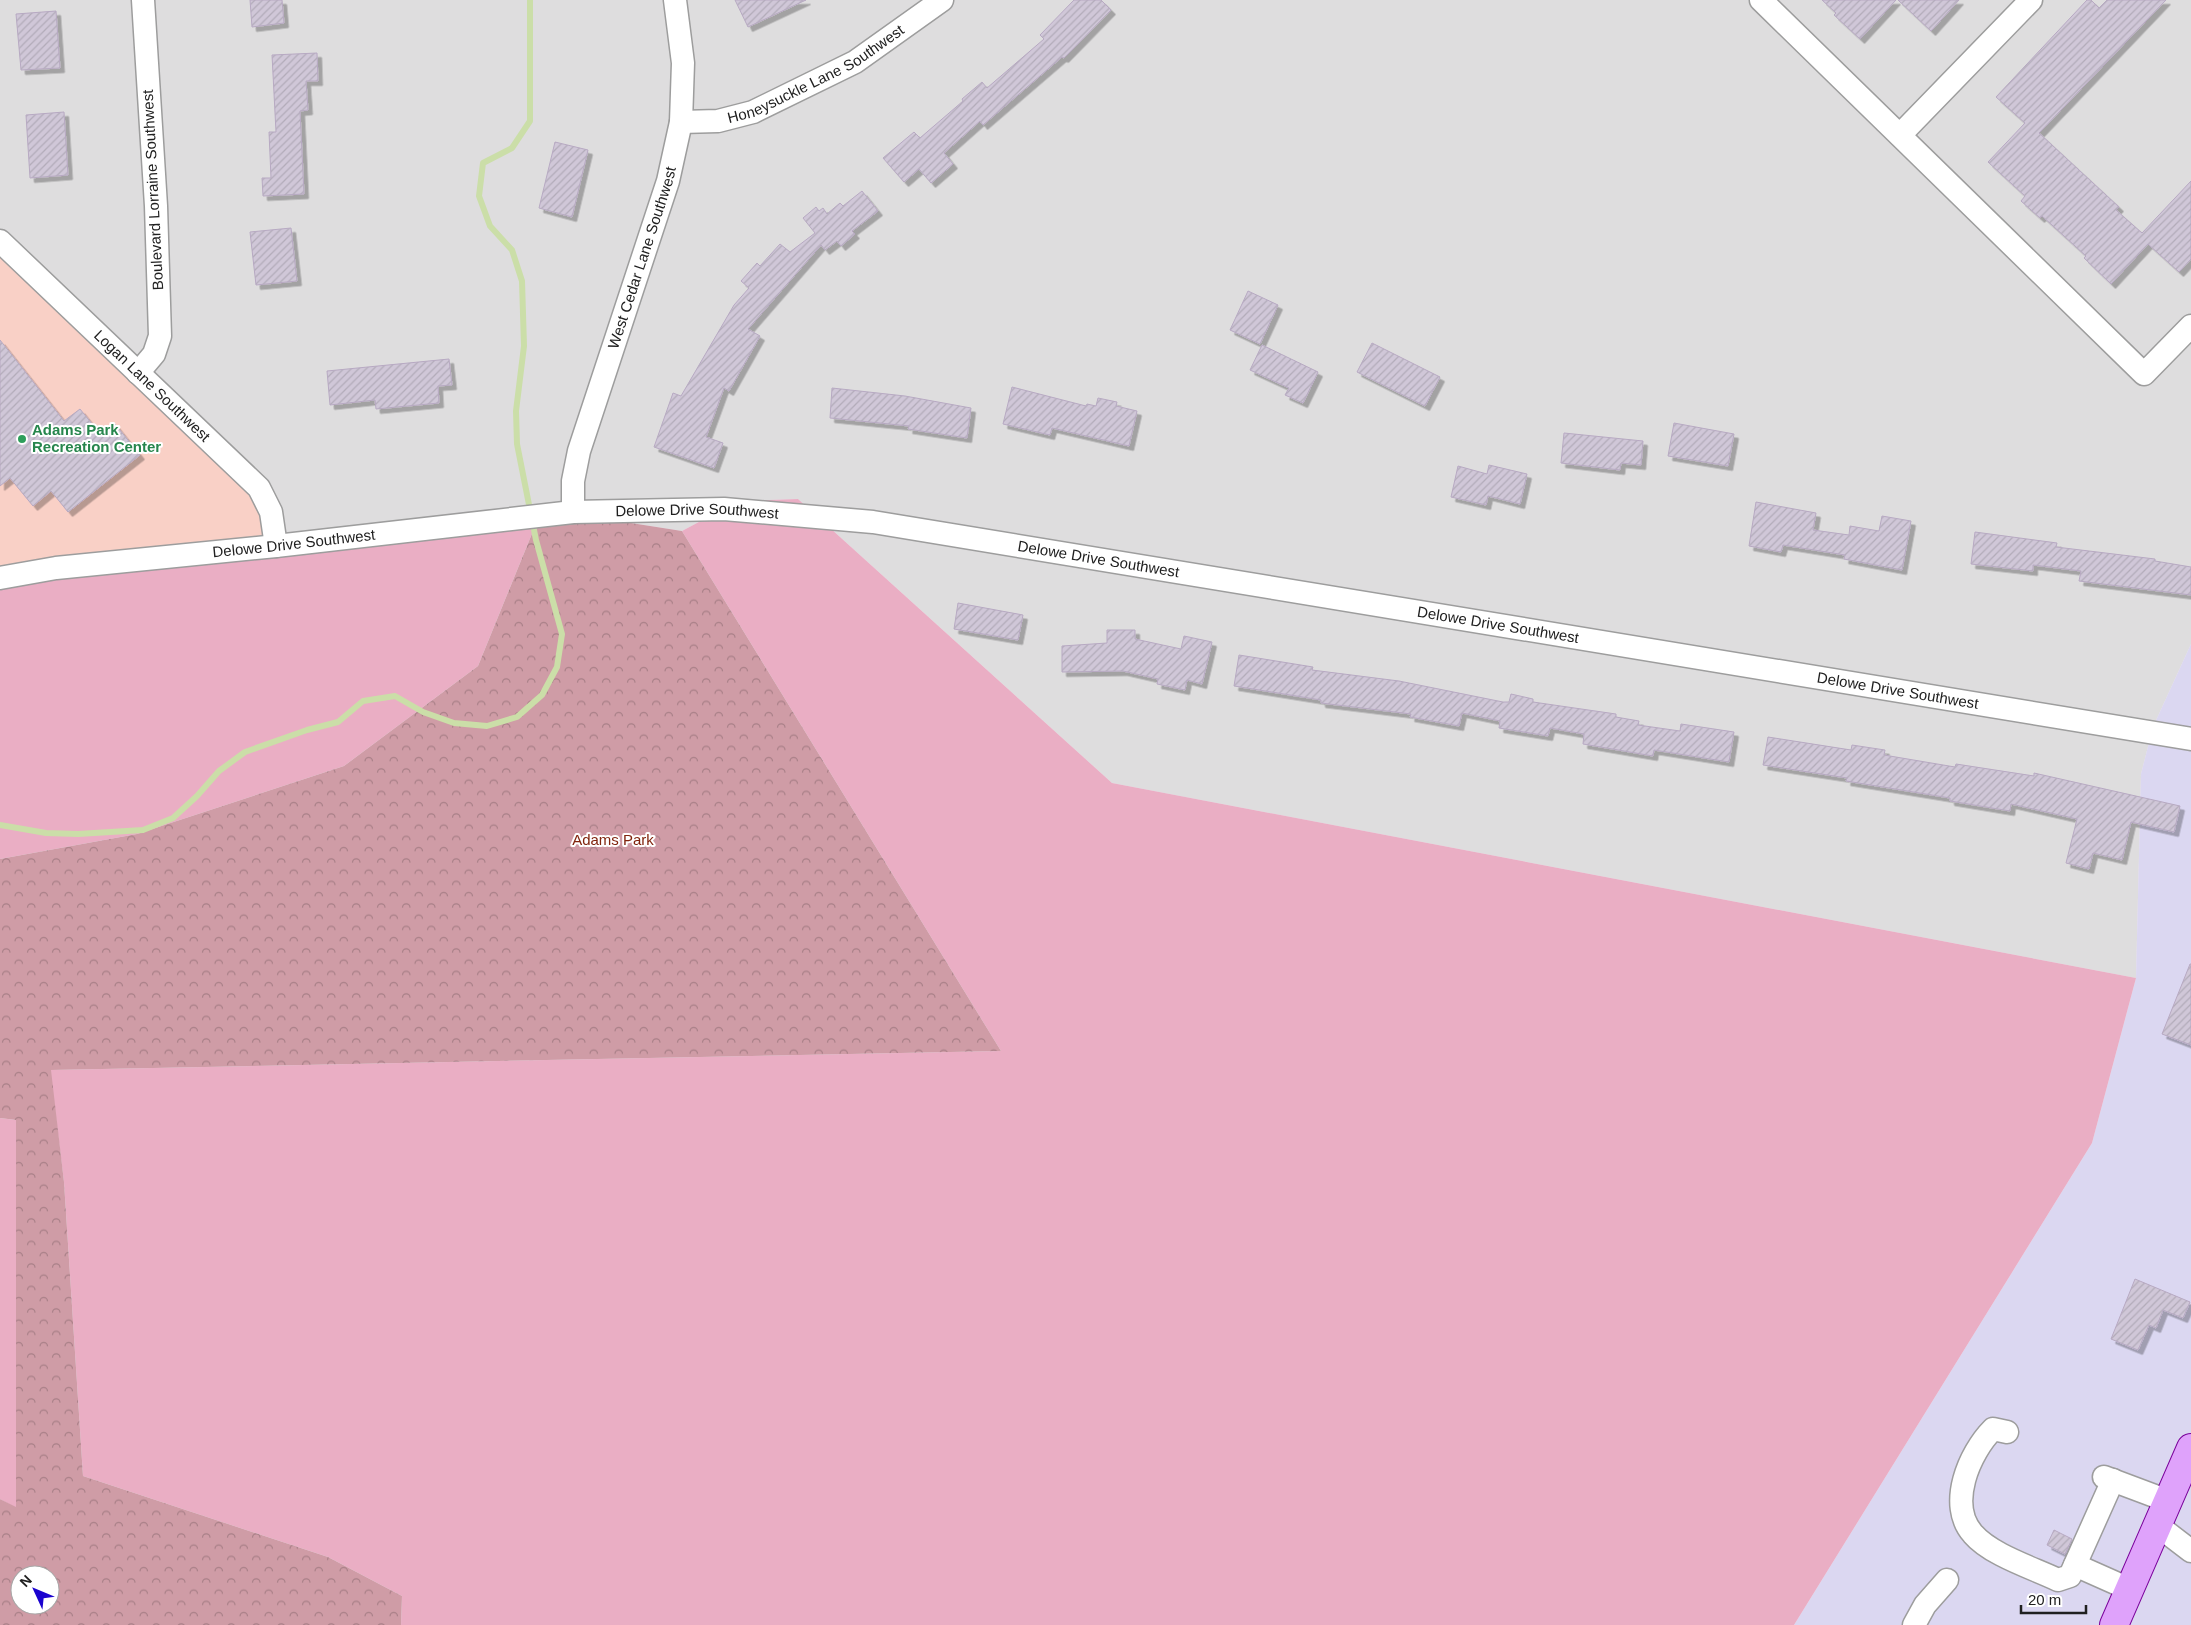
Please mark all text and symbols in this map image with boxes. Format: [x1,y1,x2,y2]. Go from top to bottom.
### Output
street label: Honeysuckle Lane Southwest [726,20,908,126]
street label: Boulevard Lorraine Southwest [139,88,166,291]
street label: West Cedar Lane Southwest [604,164,679,351]
street label: Logan Lane Southwest [91,326,214,445]
place label: Adams Park Recreation Center [32,421,161,455]
marker: Adams Park Recreation Center [16,433,28,445]
street label: Delowe Drive Southwest [615,500,780,522]
street label: Delowe Drive Southwest [212,526,377,560]
street label: Delowe Drive Southwest [1016,537,1181,580]
street label: Delowe Drive Southwest [1416,603,1581,646]
street label: Delowe Drive Southwest [1816,669,1981,712]
park label: Adams Park [572,831,654,848]
north arrow [10,1565,60,1615]
text: N [16,1572,35,1590]
scale bar [2021,1582,2086,1614]
text: 20 m [2028,1591,2061,1608]

